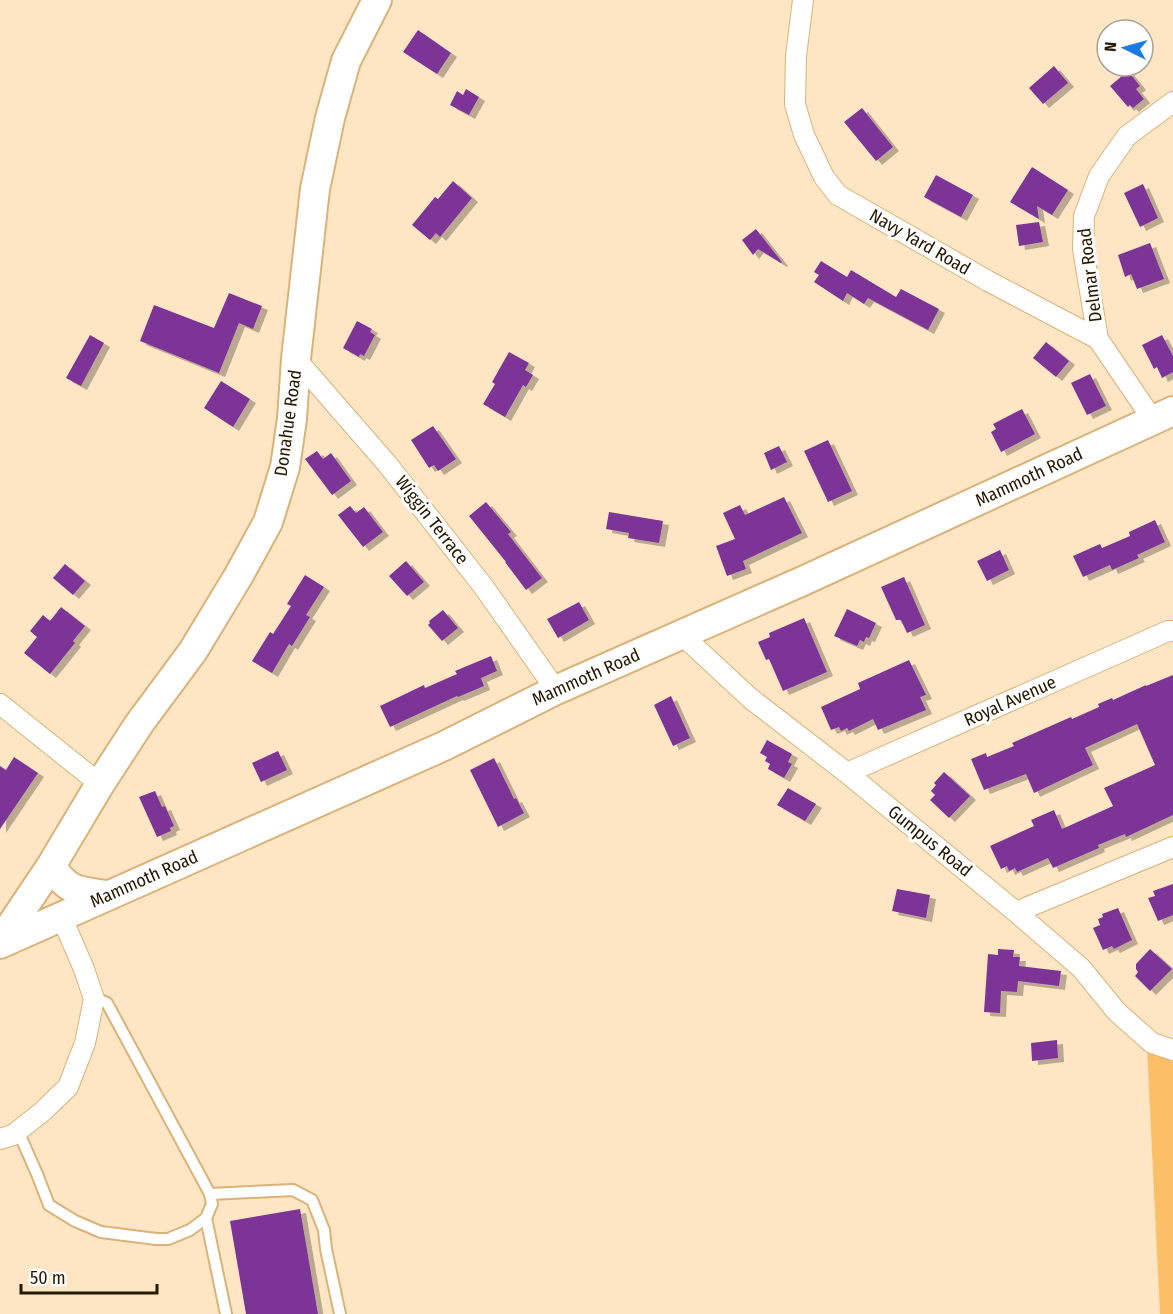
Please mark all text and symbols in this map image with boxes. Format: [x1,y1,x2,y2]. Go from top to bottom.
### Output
north arrow [1095,18,1155,78]
text: N [1101,41,1120,52]
street label: Navy Yard Road [866,204,974,280]
street label: Delmar Road [1073,227,1107,323]
street label: Donahue Road [270,368,306,478]
street label: Mammoth Road [972,443,1086,511]
street label: Wiggin Terrace [391,471,474,569]
street label: Mammoth Road [529,643,643,711]
street label: Royal Avenue [961,671,1060,731]
street label: Gumpus Road [884,800,976,882]
street label: Mammoth Road [87,845,201,913]
scale bar [21,1257,158,1295]
text: 50 m [30,1267,66,1289]

